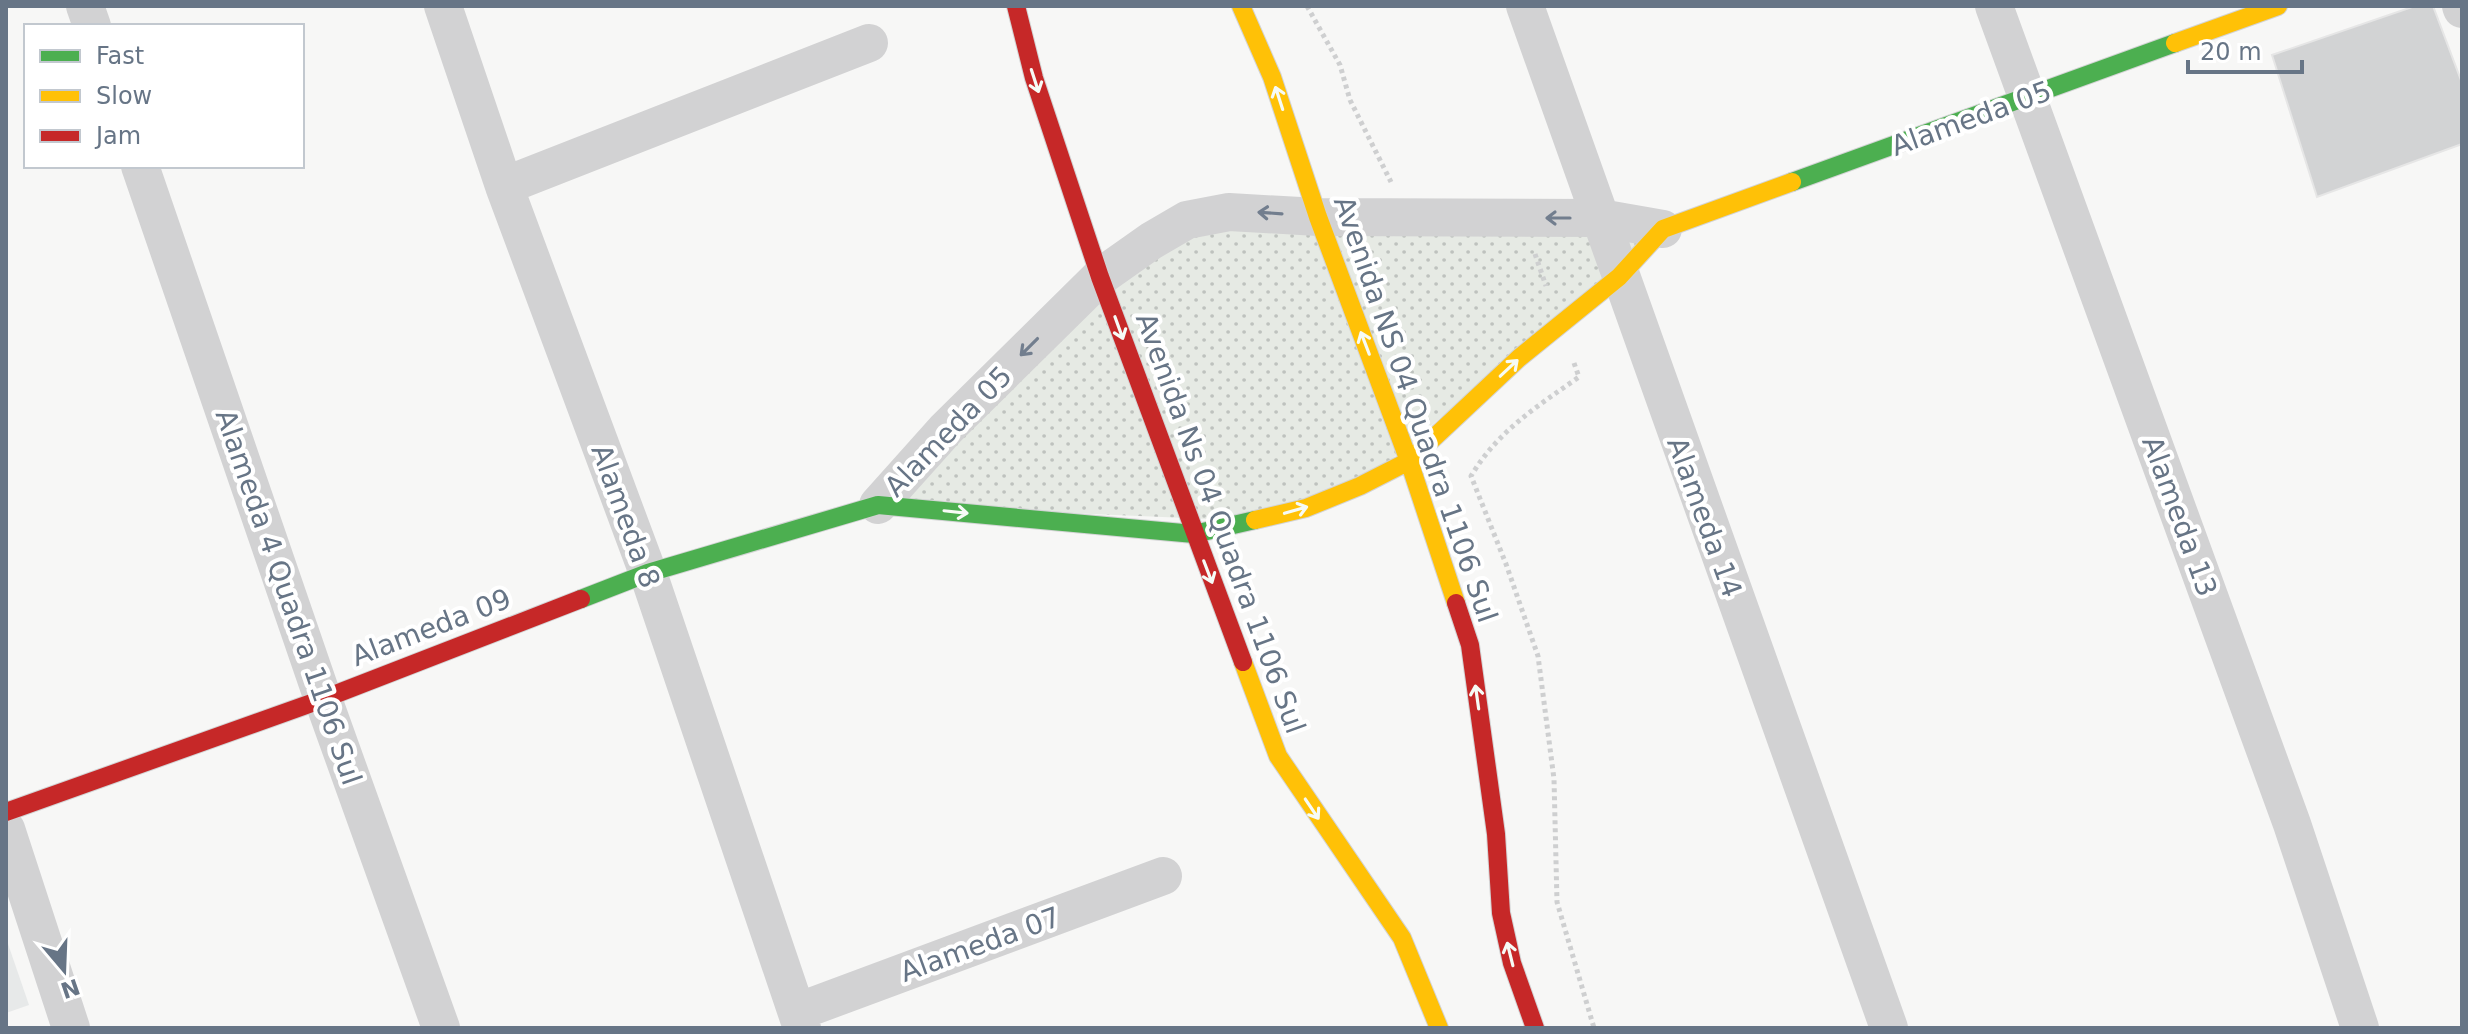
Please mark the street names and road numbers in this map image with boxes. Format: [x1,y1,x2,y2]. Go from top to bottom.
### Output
street label: Alameda 05 [1887,74,2056,163]
street label: Avenida NS 04 Quadra 1106 Sul [1327,192,1504,627]
street label: Avenida Ns 04 Quadra 1106 Sul [1129,308,1312,738]
street label: Alameda 05 [878,359,1019,503]
street label: Alameda 4 Quadra 1106 Sul [209,405,368,789]
street label: Alameda 13 [2135,432,2224,601]
street label: Alameda 14 [1660,433,1749,602]
street label: Alameda 8 [584,440,667,592]
street label: Alameda 09 [347,582,516,673]
street label: Alameda 07 [896,900,1065,989]

